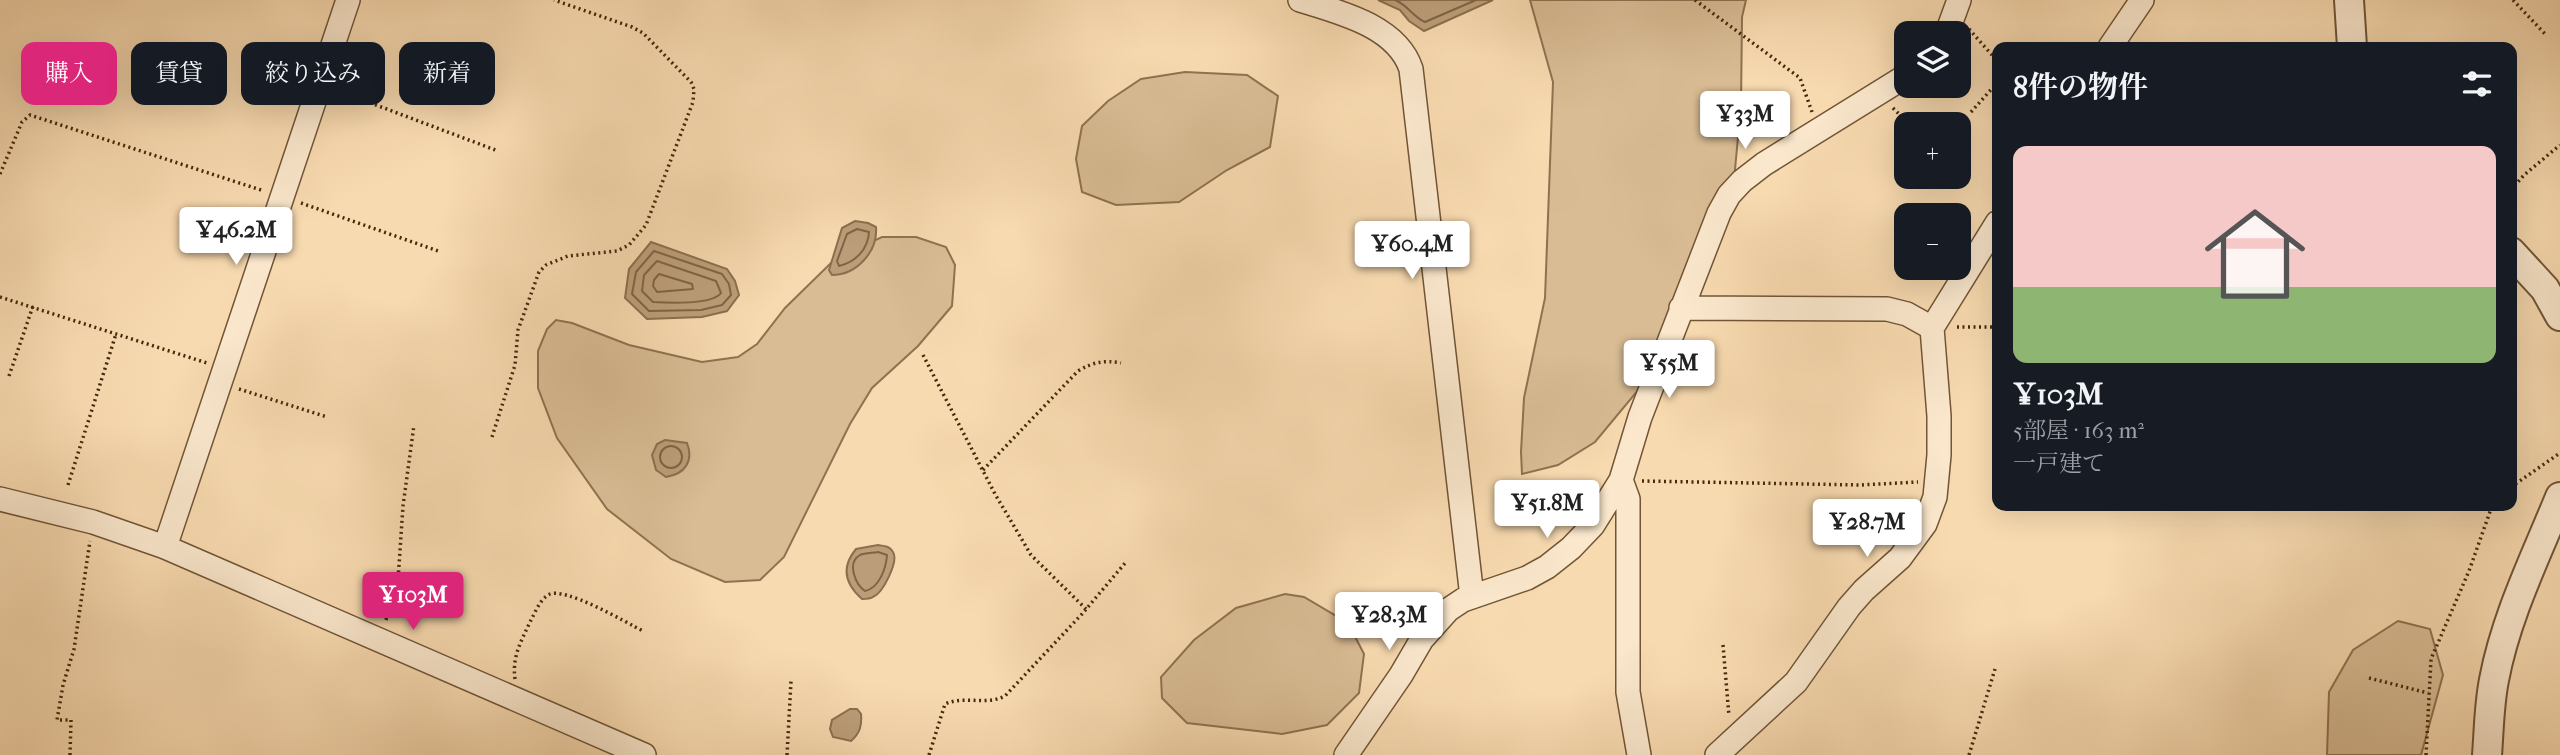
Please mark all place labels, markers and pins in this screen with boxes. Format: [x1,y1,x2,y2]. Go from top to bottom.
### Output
pin: ¥33M [1704,92,1786,151]
pin: ¥46.2M [179,208,293,267]
pin: ¥60.4M [1355,222,1469,281]
pin: ¥55M [1628,340,1710,400]
pin: ¥51.8M [1490,480,1604,540]
pin: ¥28.7M [1810,500,1924,559]
pin: ¥103M [364,572,462,632]
pin: ¥28.3M [1332,592,1446,652]

